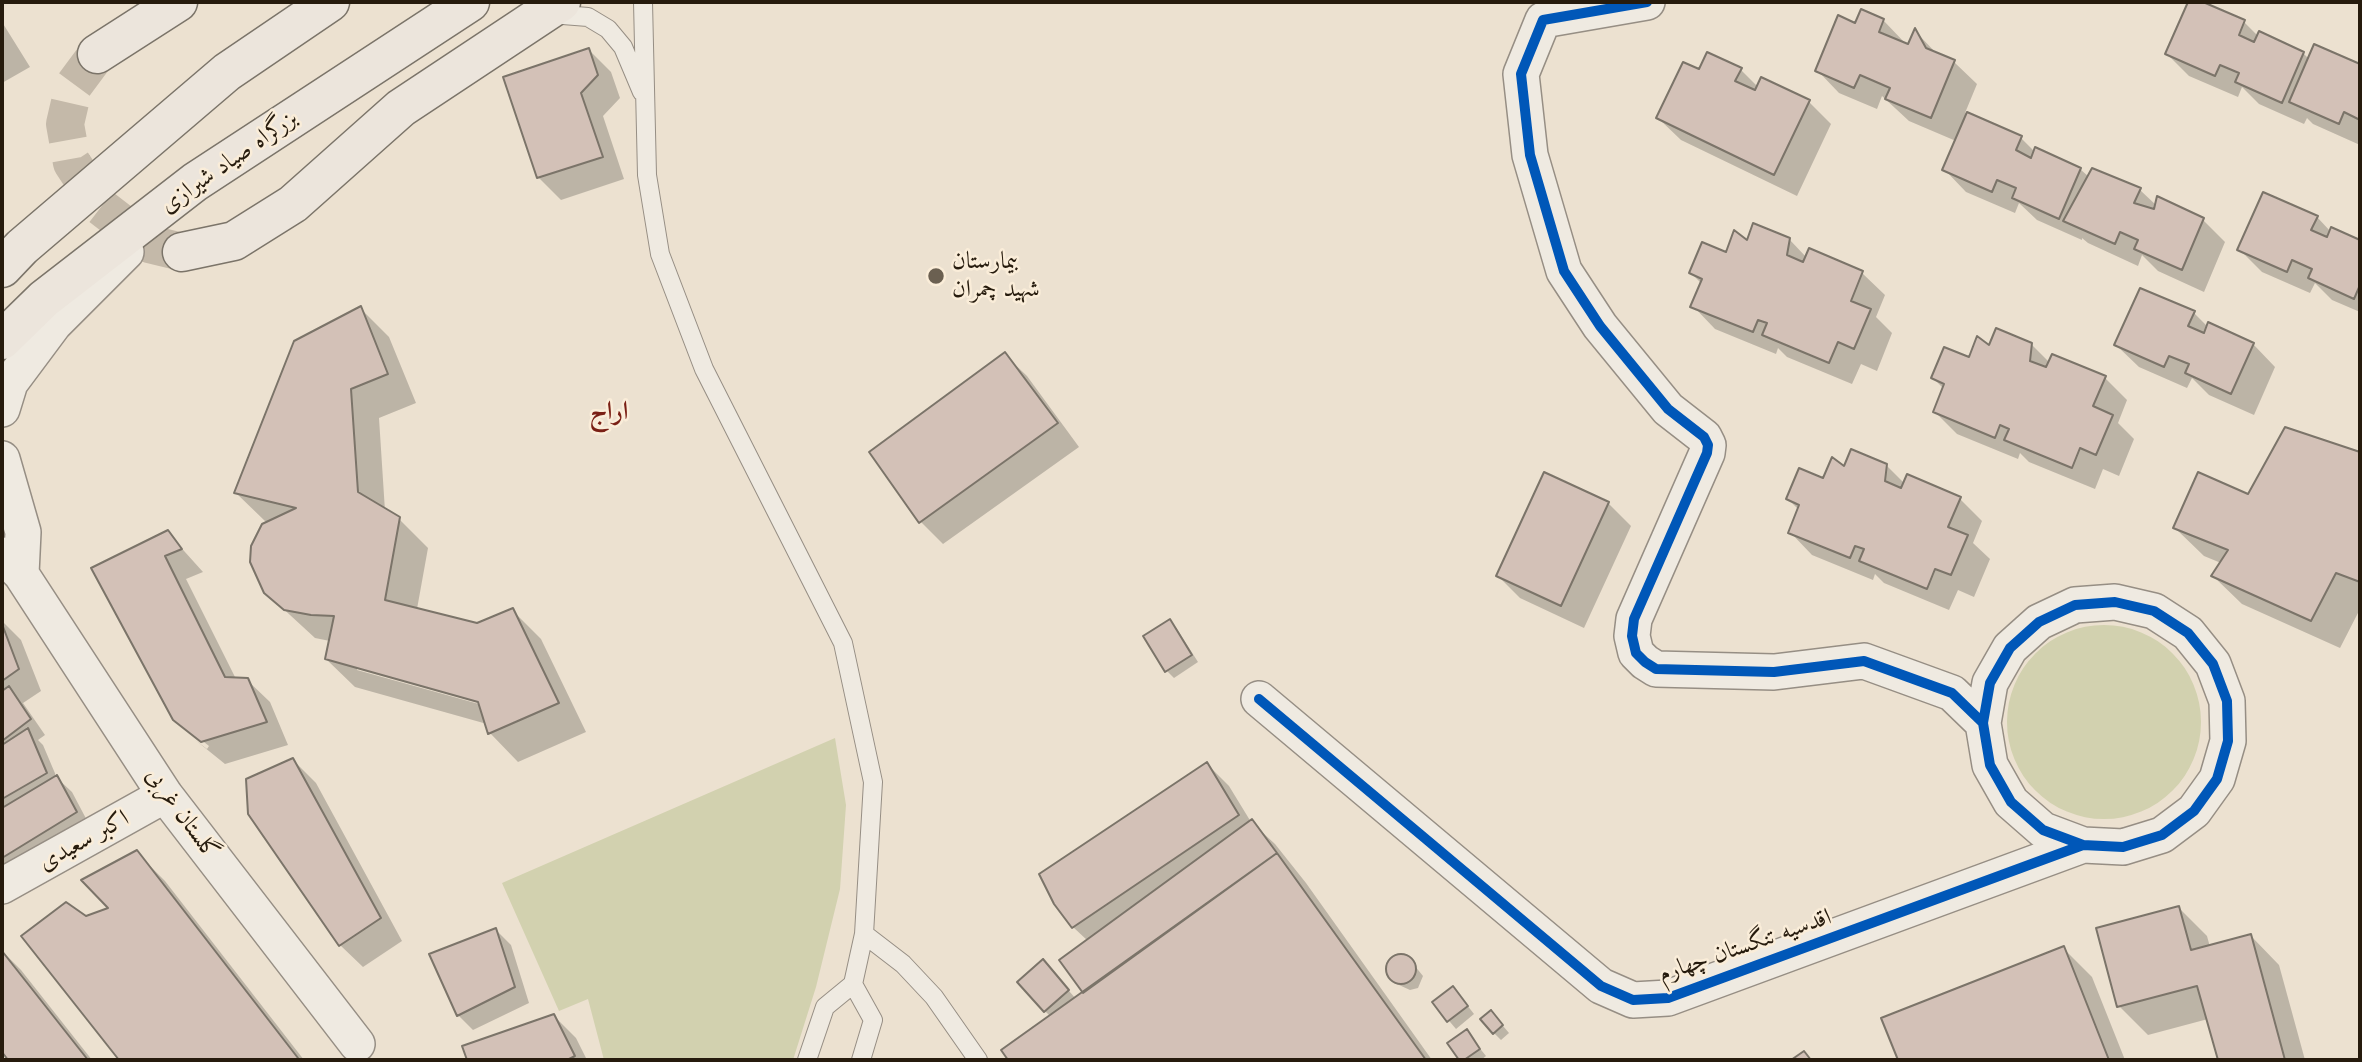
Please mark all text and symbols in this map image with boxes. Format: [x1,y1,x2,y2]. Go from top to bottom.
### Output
street label: بزرگراه صیاد شیرازی [155,104,303,220]
place label: بیمارستان شهید چمران [952,248,1040,304]
marker: بیمارستان شهید چمران [926,266,946,286]
district label: اراج [590,396,628,428]
street label: گلستان غربی [139,762,225,866]
street label: اکبر سعیدی [34,804,134,878]
street label: اقدسیه تنگستان چهارم [1655,903,1835,989]

